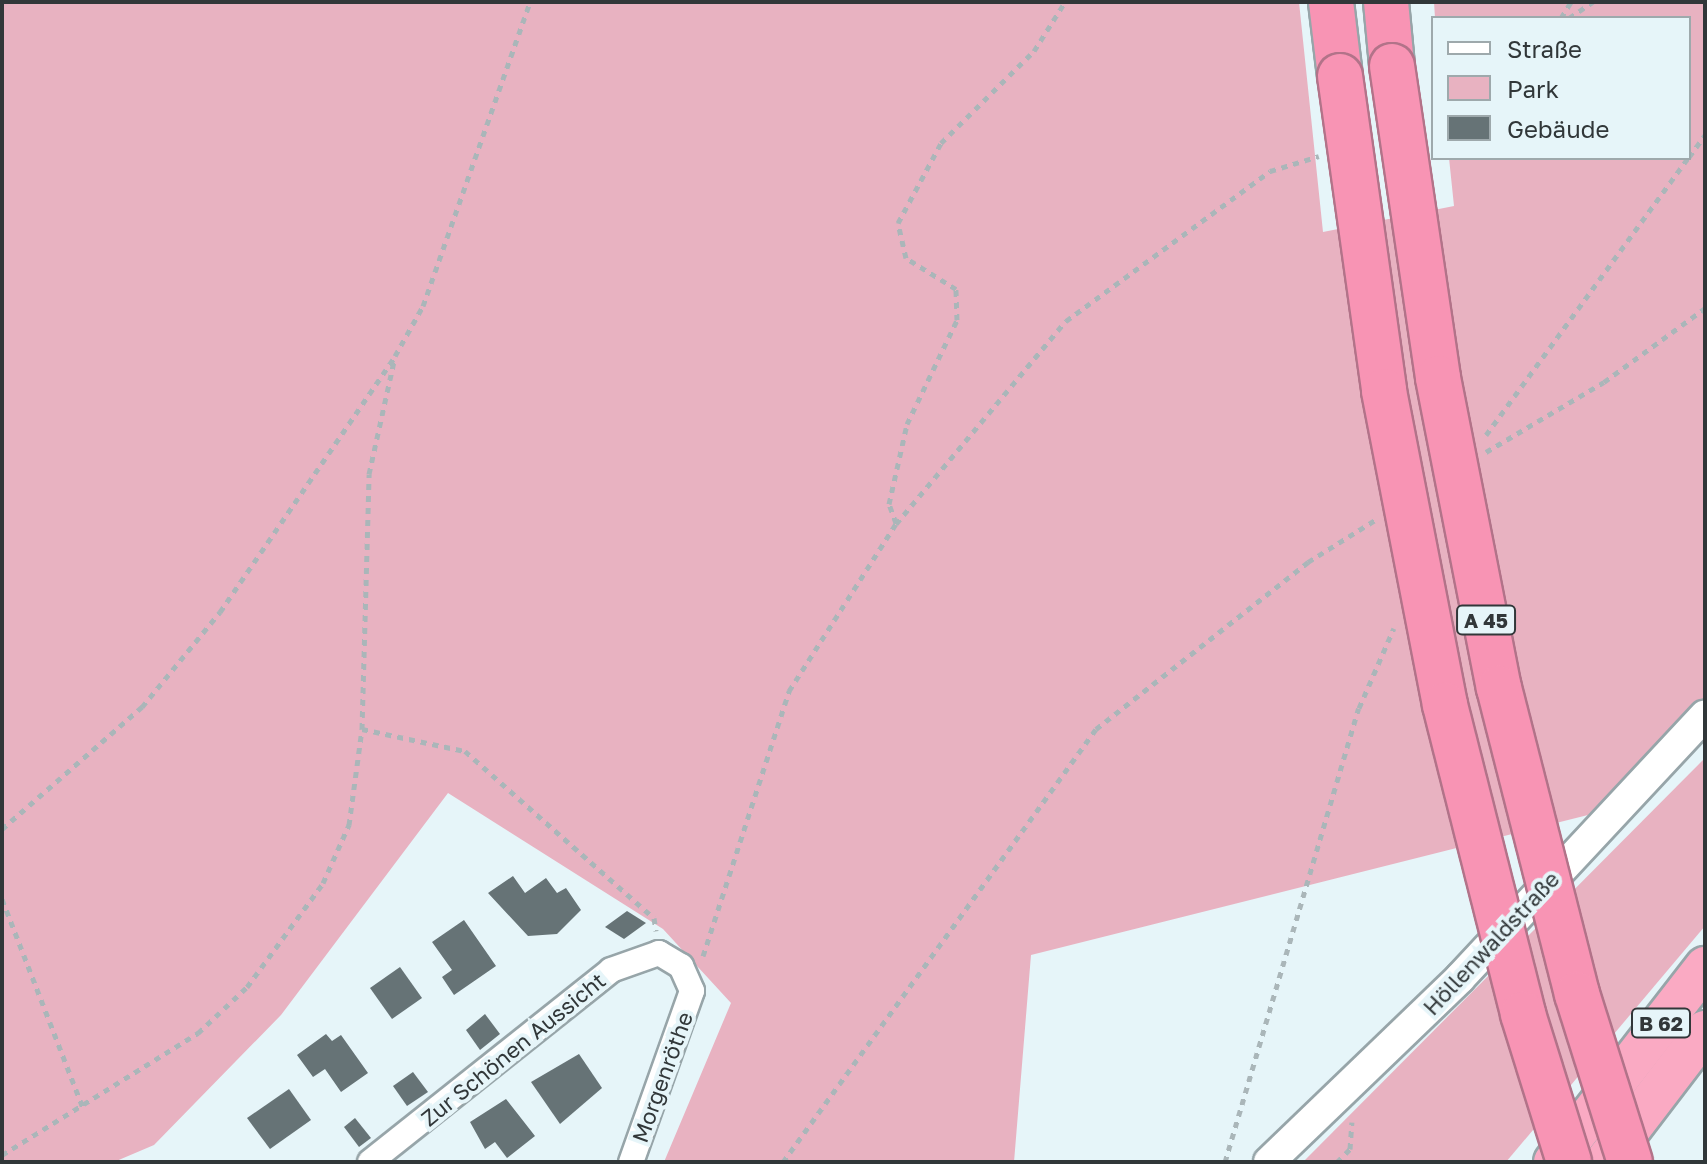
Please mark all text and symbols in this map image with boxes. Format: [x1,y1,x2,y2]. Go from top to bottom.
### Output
legend [1431,16,1691,160]
text: Straße [1507,34,1582,63]
text: Park [1507,74,1559,103]
text: Gebäude [1507,114,1609,143]
road number: A 45 [1456,604,1516,636]
street label: Höllenwaldstraße [1418,866,1564,1020]
street label: Zur Schönen Aussicht [416,967,610,1131]
road number: B 62 [1631,1007,1691,1039]
street label: Morgenröthe [626,1008,698,1146]

